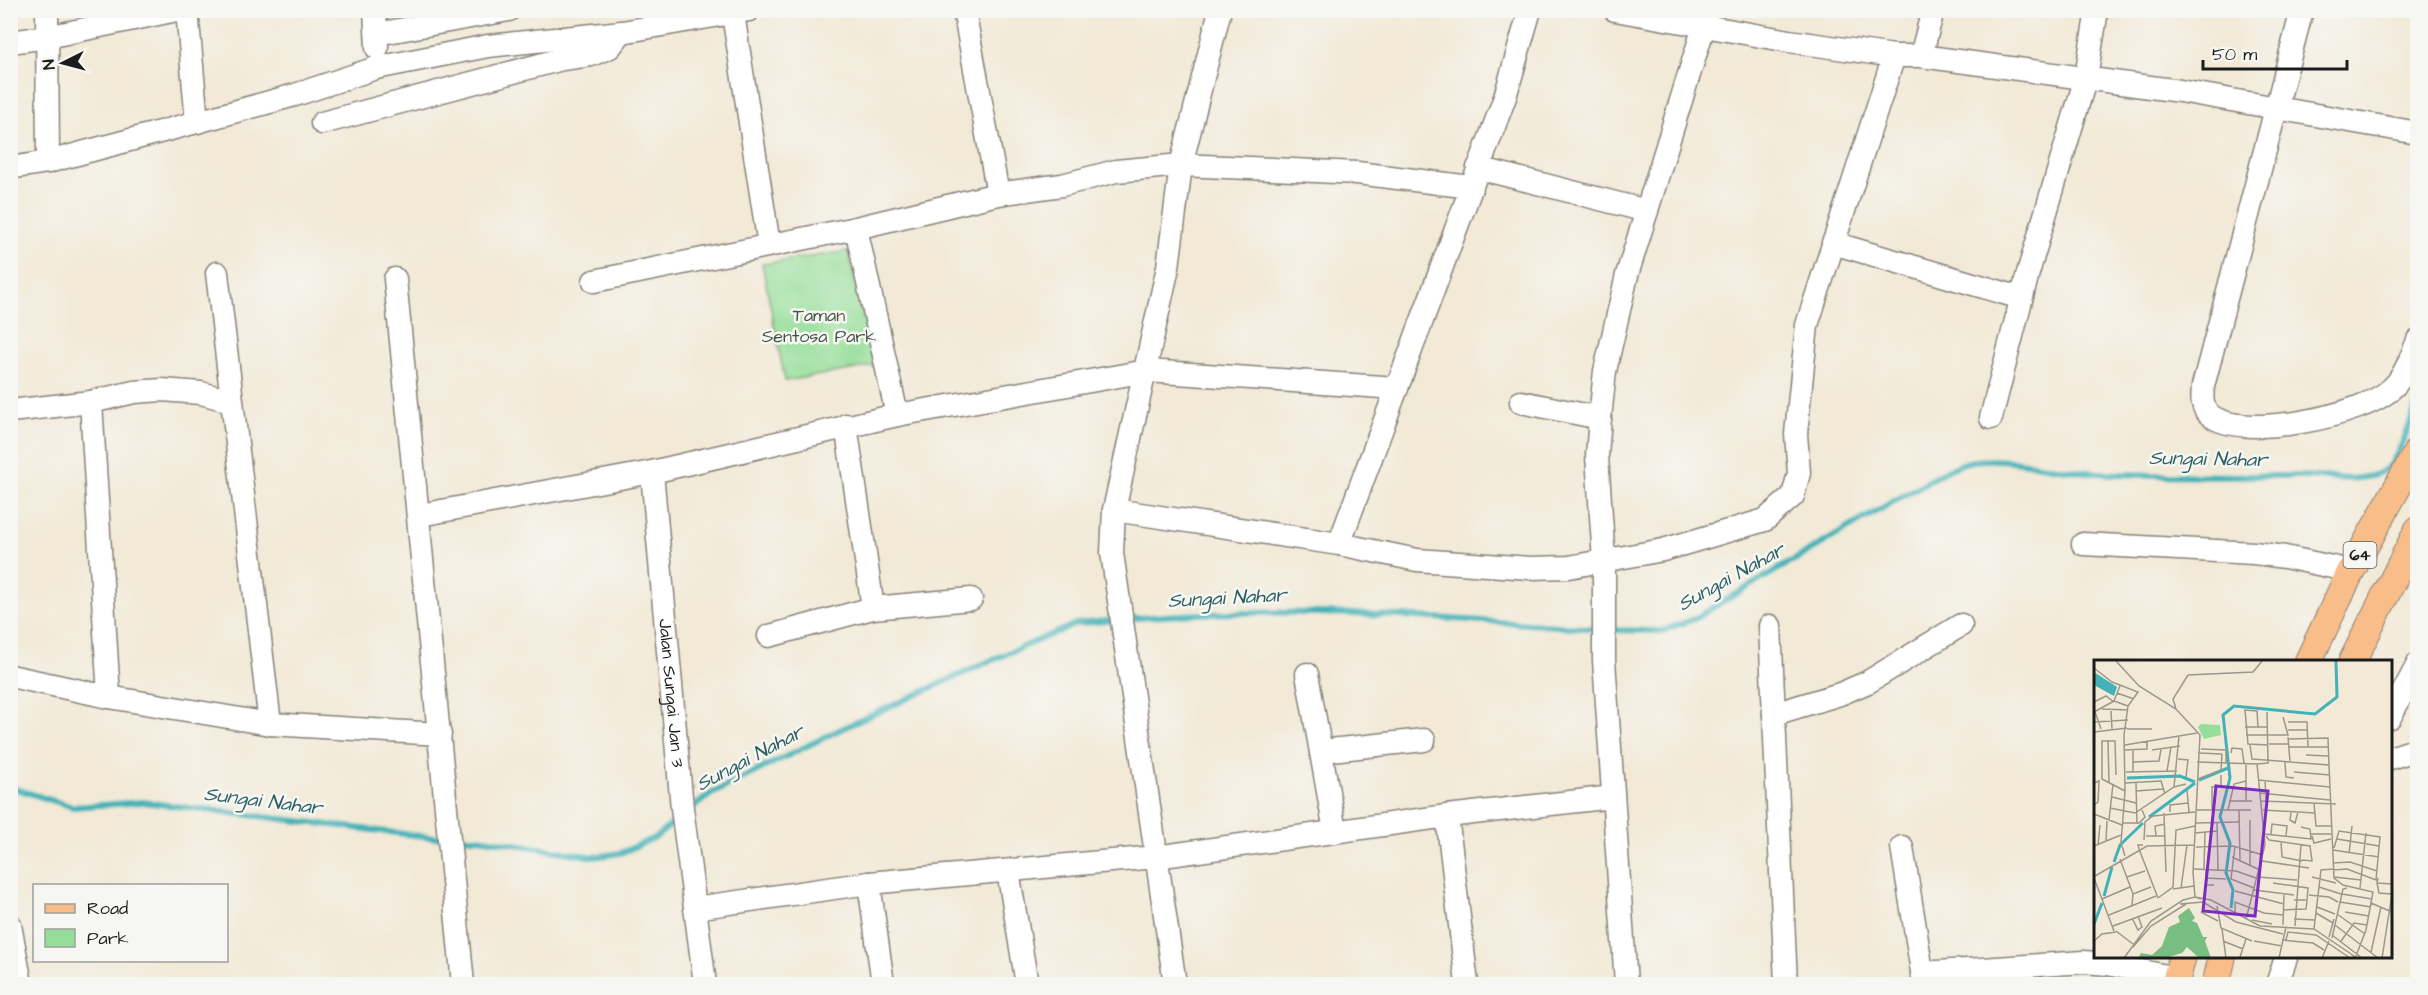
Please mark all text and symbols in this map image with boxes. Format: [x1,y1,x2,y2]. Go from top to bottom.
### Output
north arrow [33,33,93,93]
scale bar [2203,33,2347,71]
text: 50 m [2212,42,2257,67]
text: N [38,58,61,71]
park label: Taman Sentosa Park [762,303,876,349]
water label: Sungai Nahar [2149,444,2269,475]
water label: Sungai Nahar [1672,535,1792,619]
road number: 64 [2344,542,2376,568]
water label: Sungai Nahar [1167,581,1289,616]
street label: Jalan Sungai Jan 3 [653,618,691,769]
inset map [2094,660,2392,959]
water label: Sungai Nahar [691,717,811,799]
water label: Sungai Nahar [202,780,325,823]
legend [33,884,228,962]
text: Road [87,896,128,921]
text: Park [87,926,129,951]

